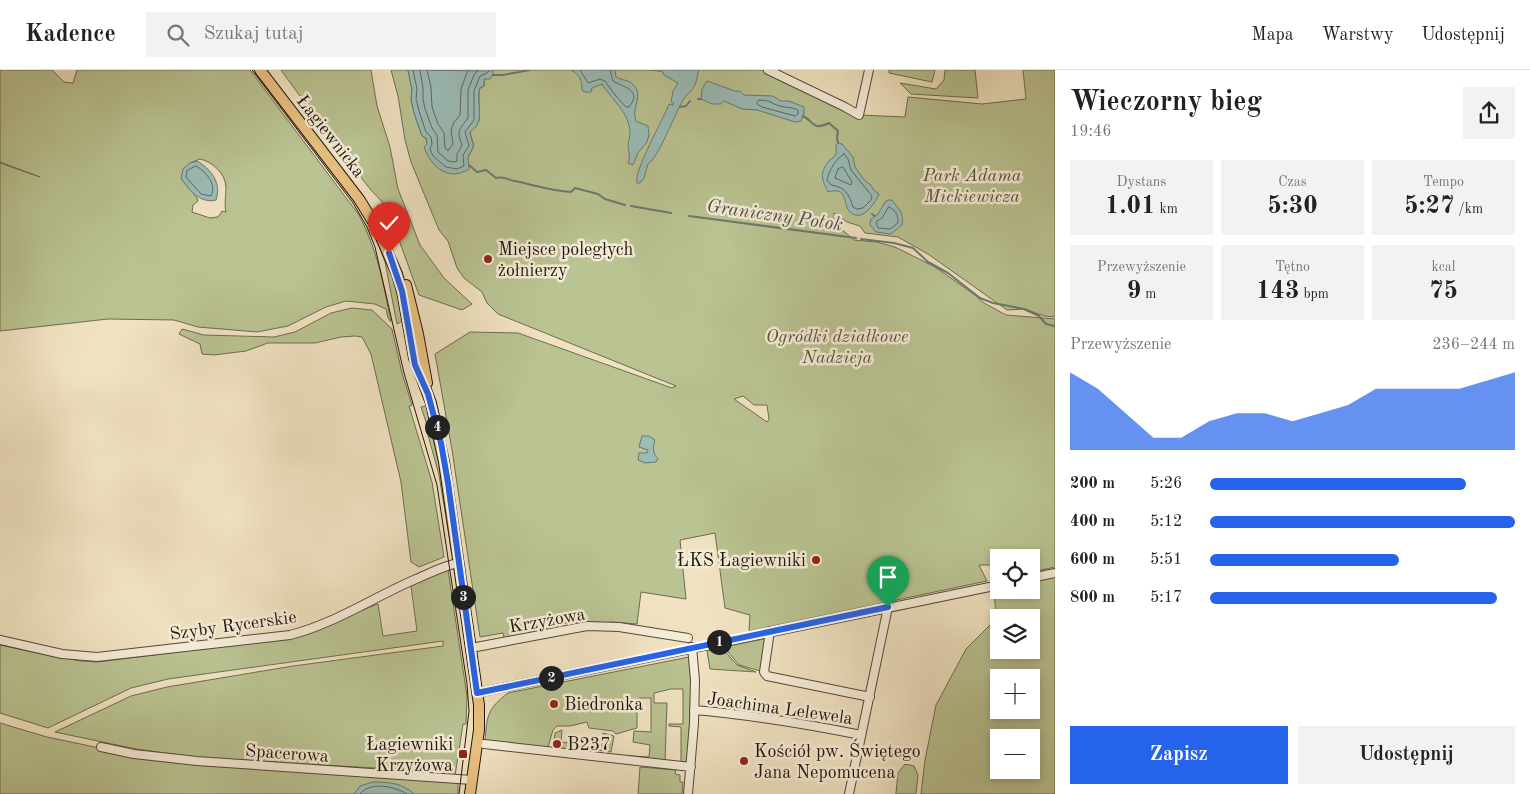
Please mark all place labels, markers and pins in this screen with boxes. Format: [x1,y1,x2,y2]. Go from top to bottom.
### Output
pin [368,202,410,253]
place label: Miejsce poległych żołnierzy [498,241,634,280]
marker: Miejsce poległych żołnierzy [482,253,494,265]
pin: 4 [424,414,450,440]
place label: ŁKS Łagiewniki [677,552,806,570]
marker: ŁKS Łagiewniki [810,554,822,566]
pin [867,556,909,607]
pin: 3 [450,584,476,610]
pin: 1 [706,630,732,654]
pin: 2 [538,666,564,690]
place label: Biedronka [564,696,643,714]
marker: Biedronka [548,698,560,710]
place label: Łagiewniki Krzyżowa [366,736,453,775]
place label: B237 [567,736,611,754]
marker: B237 [551,738,563,750]
place label: Kościół pw. Świętego Jana Nepomucena [754,738,921,782]
marker: Łagiewniki Krzyżowa [457,748,469,760]
marker: Kościół pw. Świętego Jana Nepomucena [738,755,750,767]

